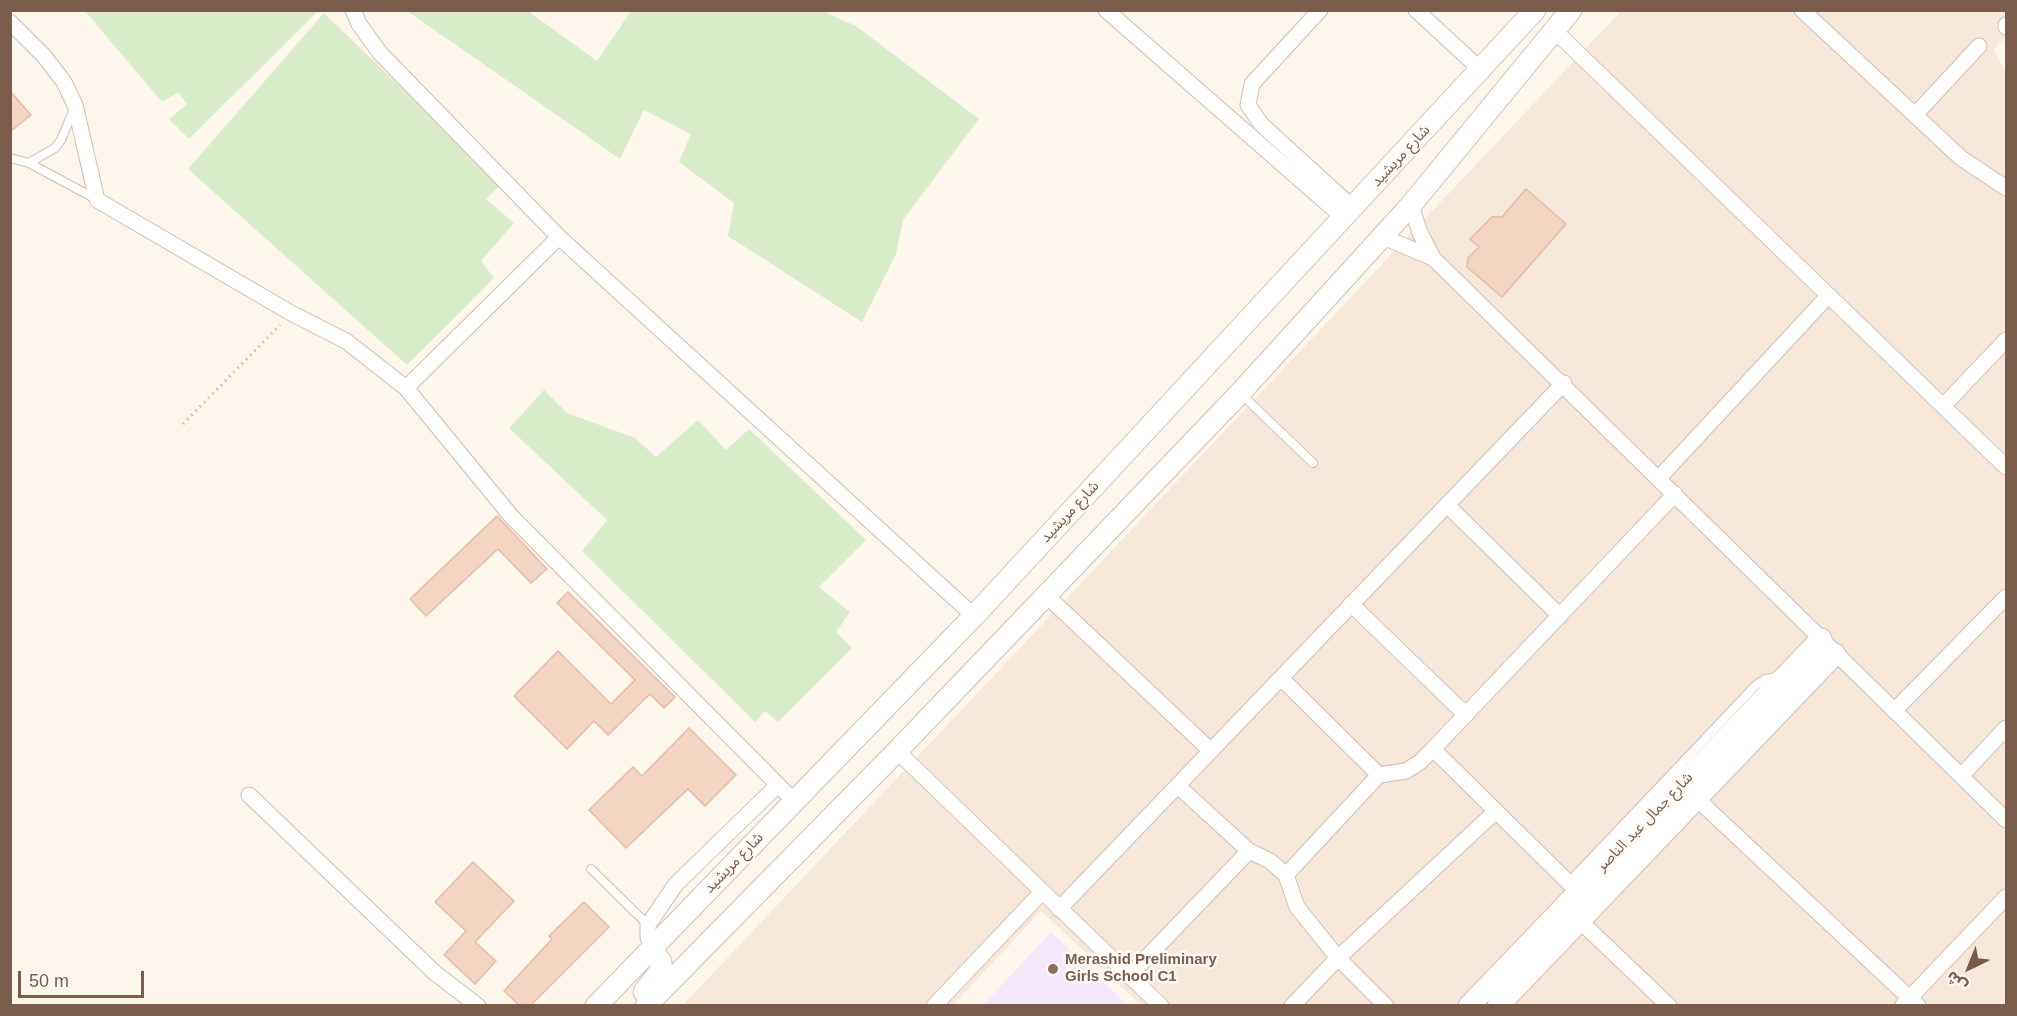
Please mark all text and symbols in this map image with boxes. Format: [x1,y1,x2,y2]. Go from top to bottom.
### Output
street label: شارع مريشيد [1368,121,1434,191]
street label: شارع مريشيد [1037,477,1103,547]
street label: شارع جمال عبد الناصر [1593,769,1697,875]
street label: شارع مريشيد [701,829,767,897]
north arrow [1939,938,1999,998]
place label: Merashid Preliminary Girls School C1 [1065,951,1217,986]
scale bar [21,959,147,997]
marker: Merashid Preliminary Girls School C1 [1046,962,1060,976]
text: ش [1943,968,1970,995]
text: 50 m [29,971,69,991]

